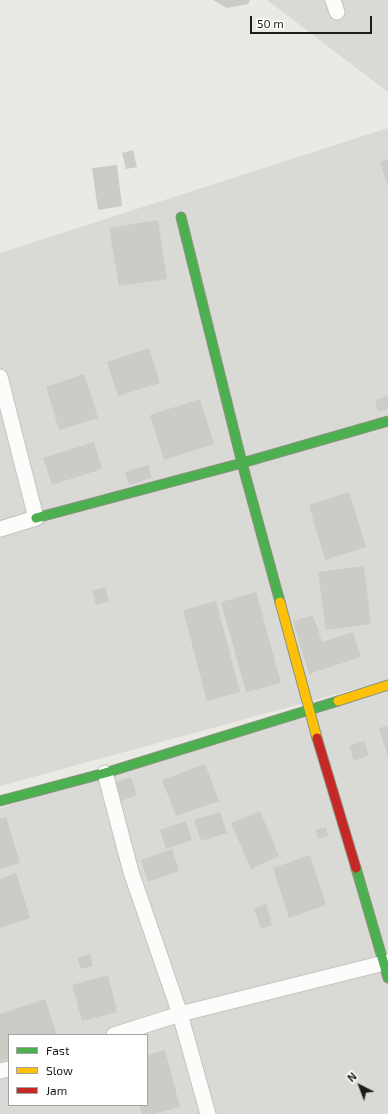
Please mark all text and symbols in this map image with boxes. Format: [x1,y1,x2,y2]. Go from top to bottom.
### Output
scale bar [252,8,374,34]
text: 50 m [257,16,284,30]
legend [8,1034,148,1106]
text: Fast [46,1043,69,1057]
text: Slow [46,1063,73,1077]
north arrow [340,1066,380,1106]
text: N [344,1069,359,1084]
text: Jam [46,1083,67,1097]

